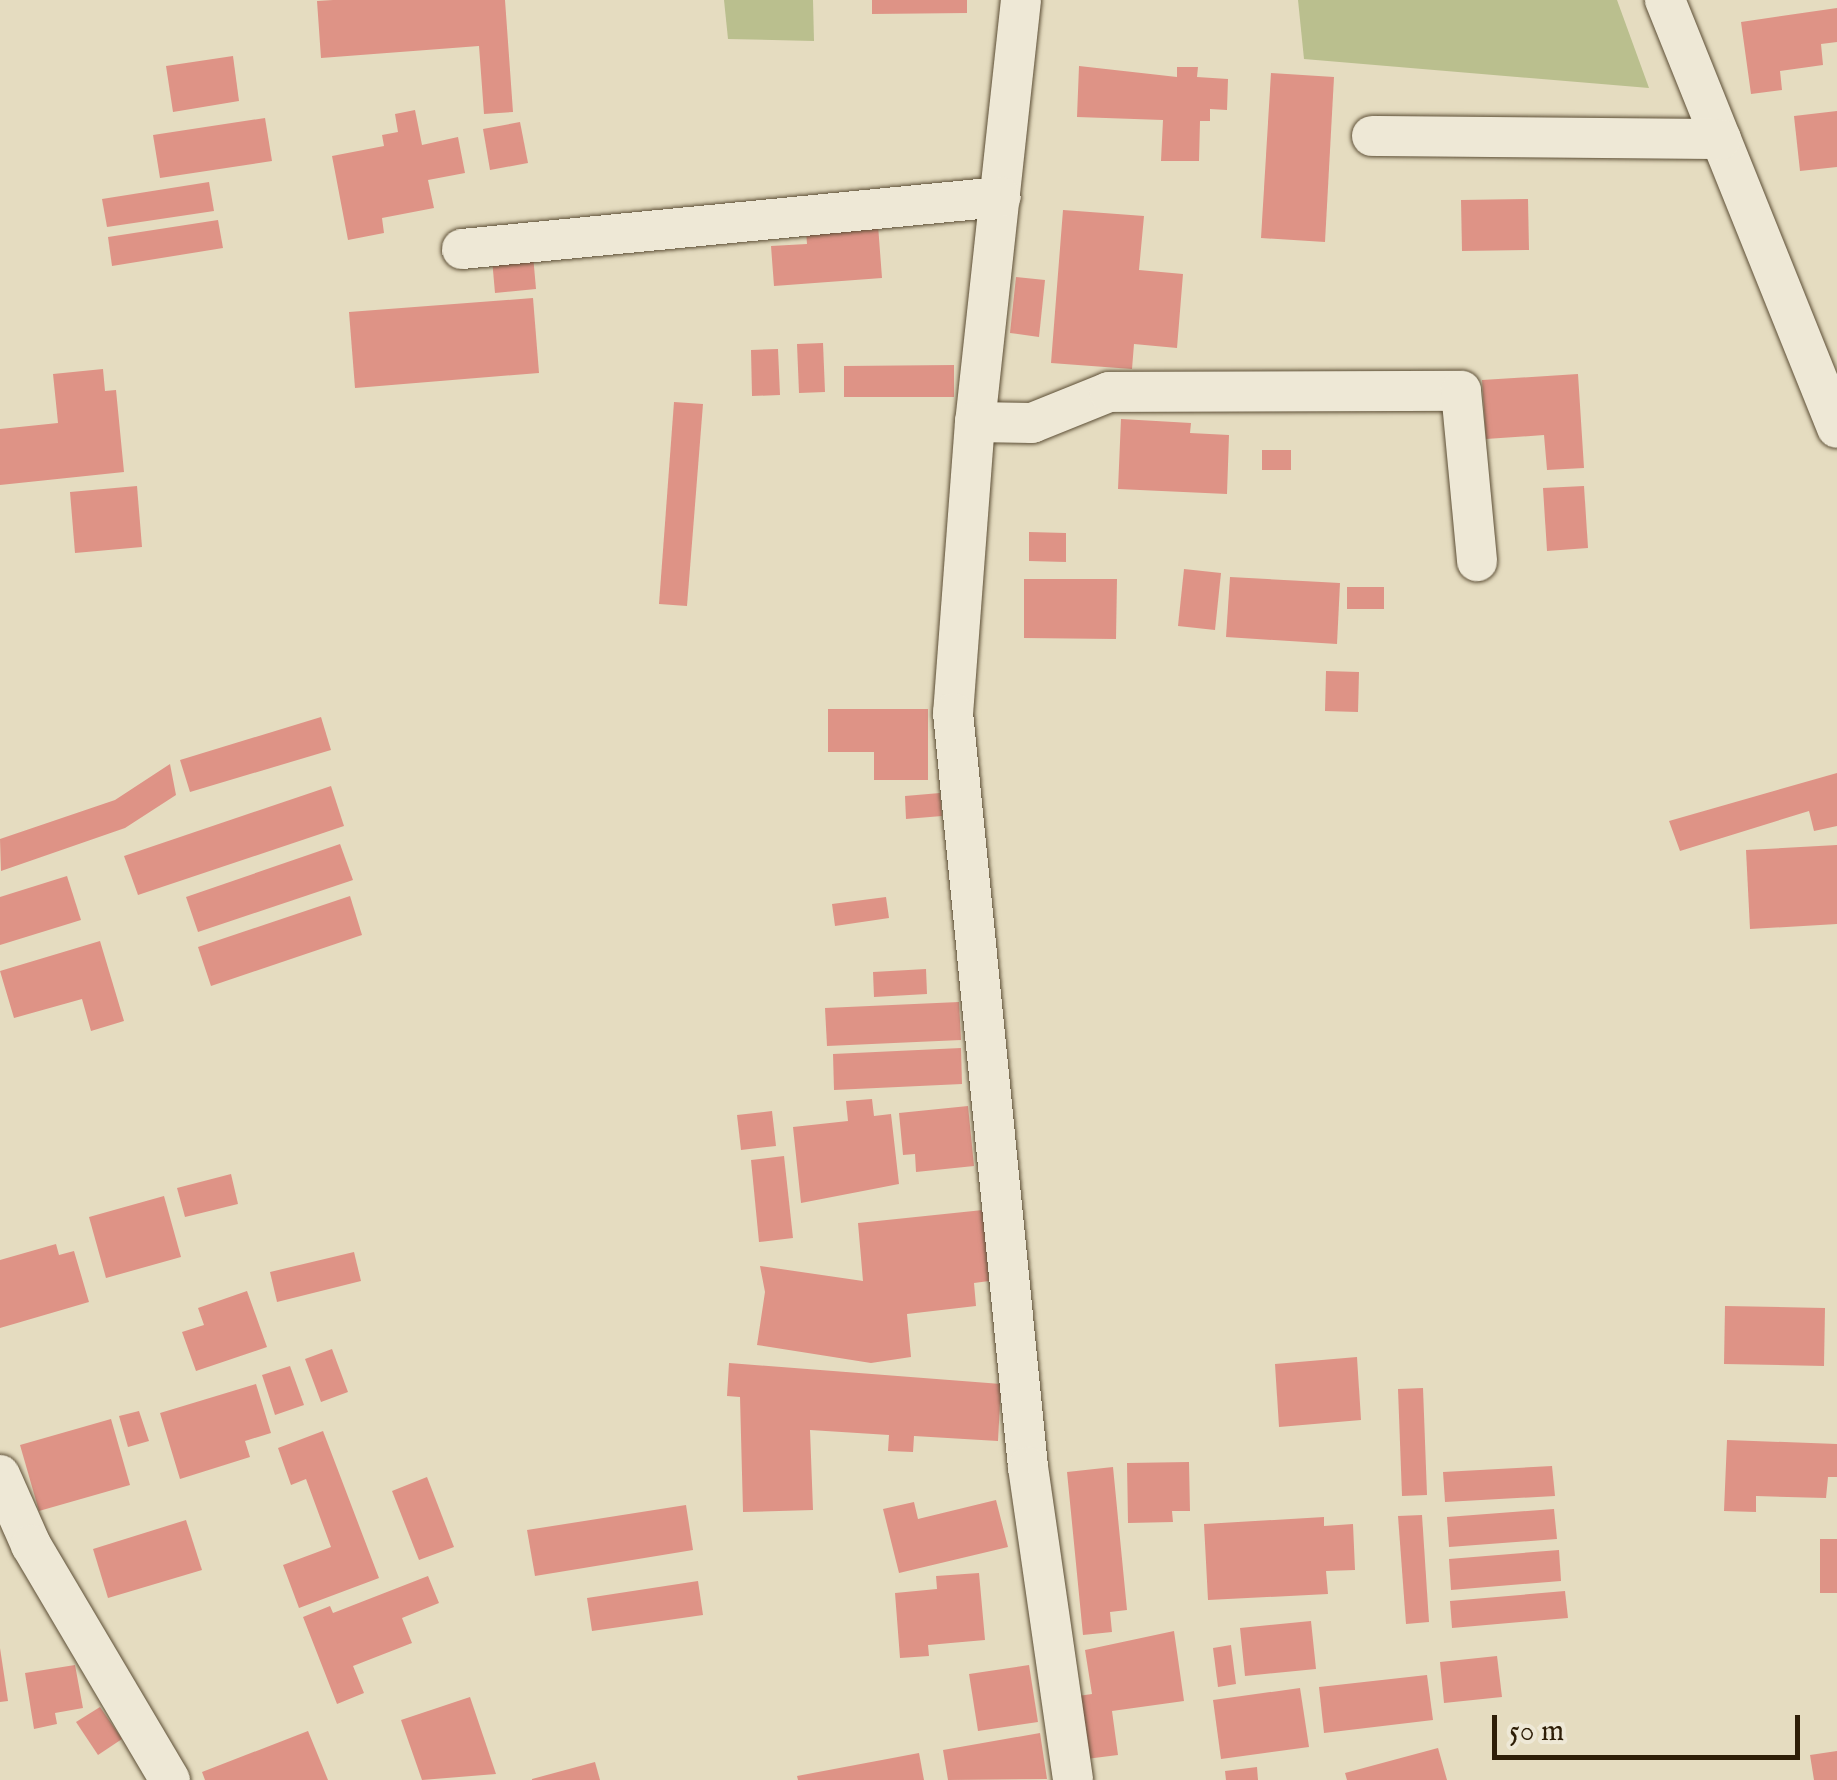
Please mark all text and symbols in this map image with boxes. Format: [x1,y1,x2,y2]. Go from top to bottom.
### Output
scale bar [1497,1695,1804,1757]
text: 50 m [1509,1713,1564,1751]

